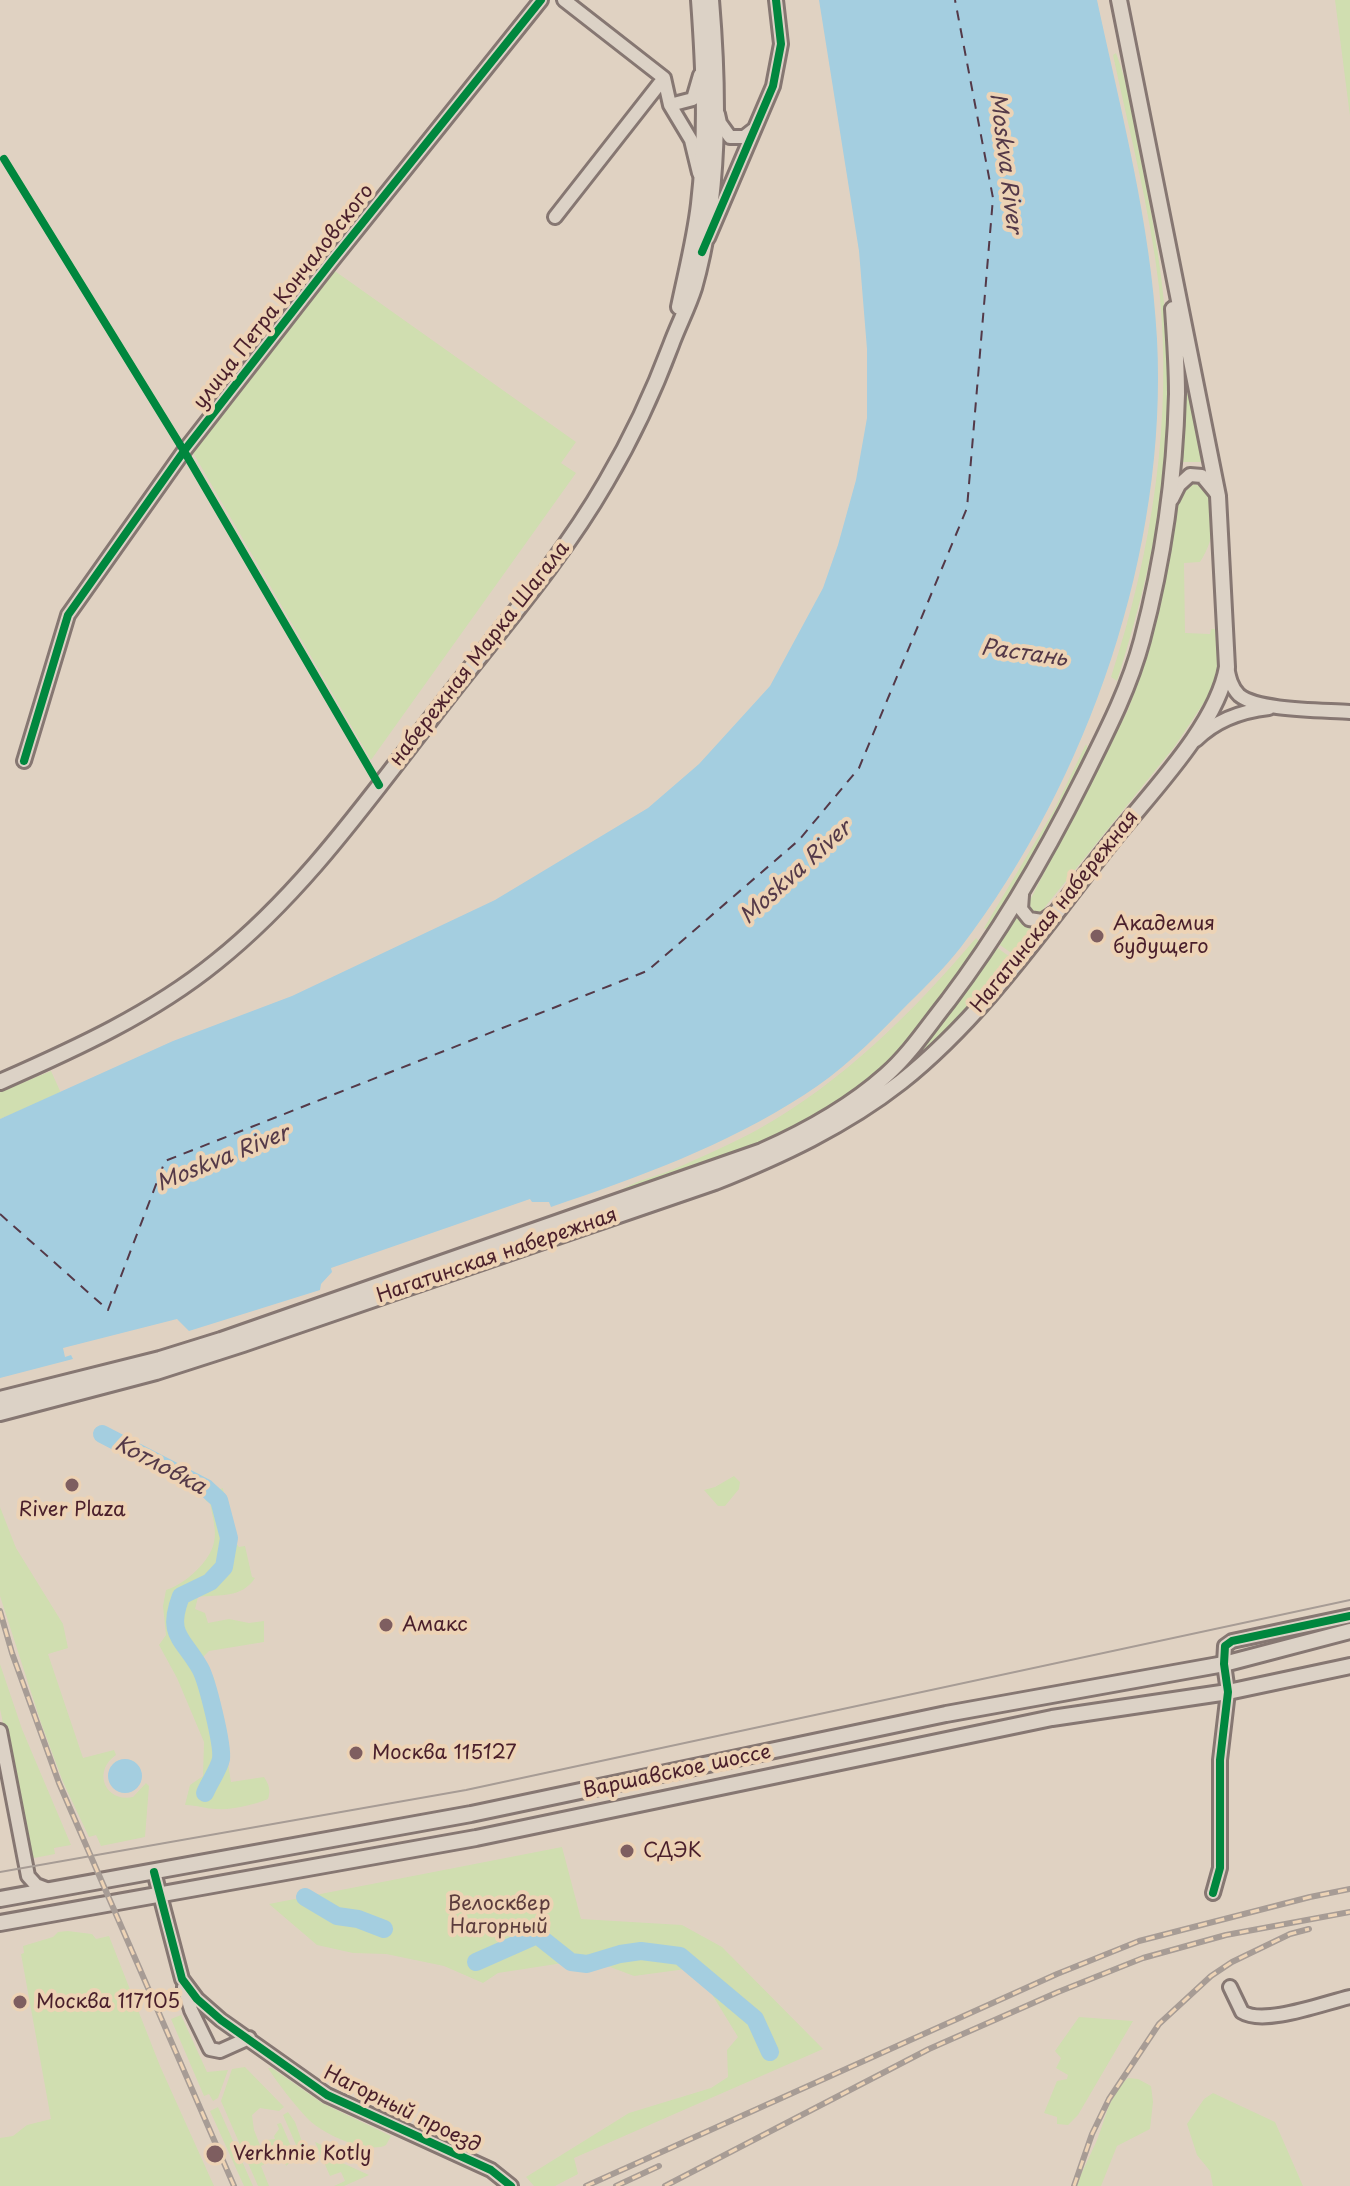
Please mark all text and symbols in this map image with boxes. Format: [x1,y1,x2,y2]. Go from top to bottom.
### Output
water label: Moskva River [983,91,1027,235]
street label: улица Петра Кончаловского [189,180,379,414]
street label: набережная Марка Шагала [385,537,575,771]
water label: Растань [979,635,1069,673]
street label: Нагатинская набережная [966,806,1144,1018]
water label: Moskva River [735,816,857,930]
place label: Академия будущего [1113,912,1215,959]
marker: Академия будущего [1088,927,1106,945]
water label: Moskva River [153,1120,293,1198]
street label: Нагатинская набережная [373,1203,621,1309]
water label: Котловка [110,1431,210,1501]
marker: River Plaza [63,1476,81,1494]
place label: River Plaza [18,1498,126,1522]
place label: Амакс [402,1613,468,1637]
marker: Амакс [377,1616,395,1634]
street label: Варшавское шоссе [581,1740,773,1804]
place label: Москва 115127 [372,1741,517,1765]
marker: Москва 115127 [347,1744,365,1762]
place label: СДЭК [643,1839,702,1863]
marker: СДЭК [618,1842,636,1860]
park label: Велосквер Нагорный [448,1892,550,1939]
place label: Москва 117105 [36,1990,180,2014]
marker: Москва 117105 [11,1993,29,2011]
street label: Нагорный проезд [320,2062,484,2158]
place label: Verkhnie Kotly [233,2142,371,2166]
marker: Verkhnie Kotly [204,2143,226,2165]

